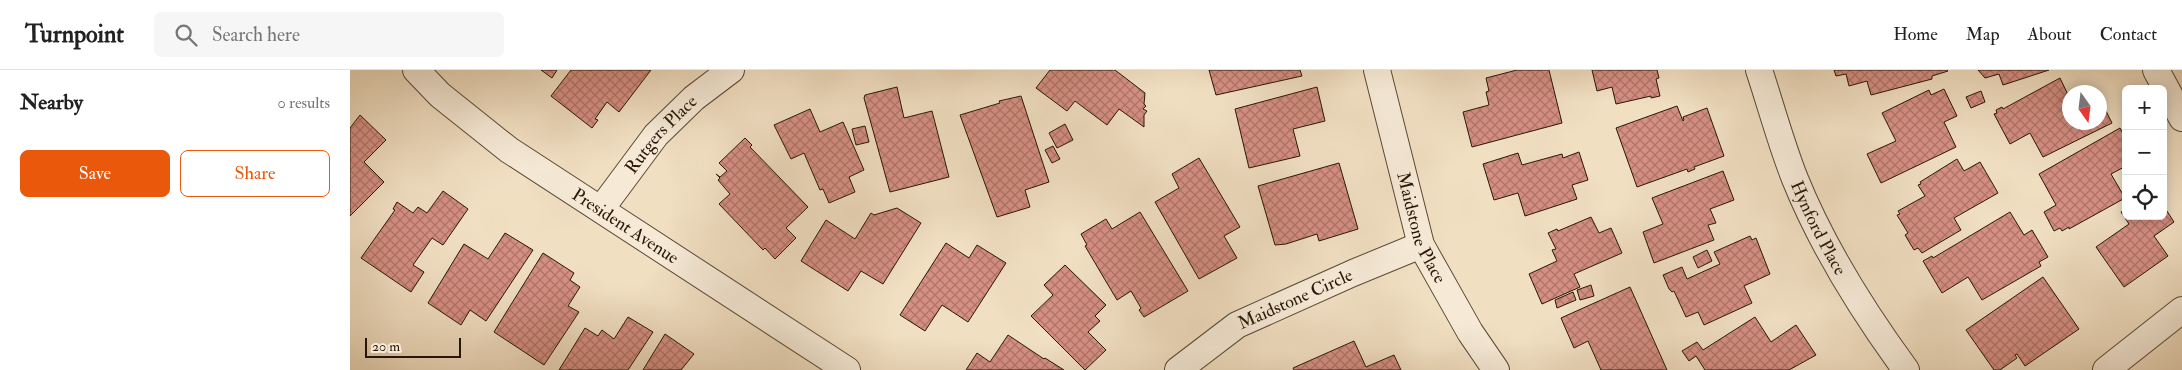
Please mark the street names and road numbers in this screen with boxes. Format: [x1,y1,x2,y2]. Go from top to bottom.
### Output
street label: Rutgers Place [620,90,702,178]
street label: Maidstone Place [1392,170,1452,288]
street label: Hynford Place [1785,177,1852,280]
street label: President Avenue [568,183,684,269]
street label: Maidstone Circle [1234,263,1357,335]

